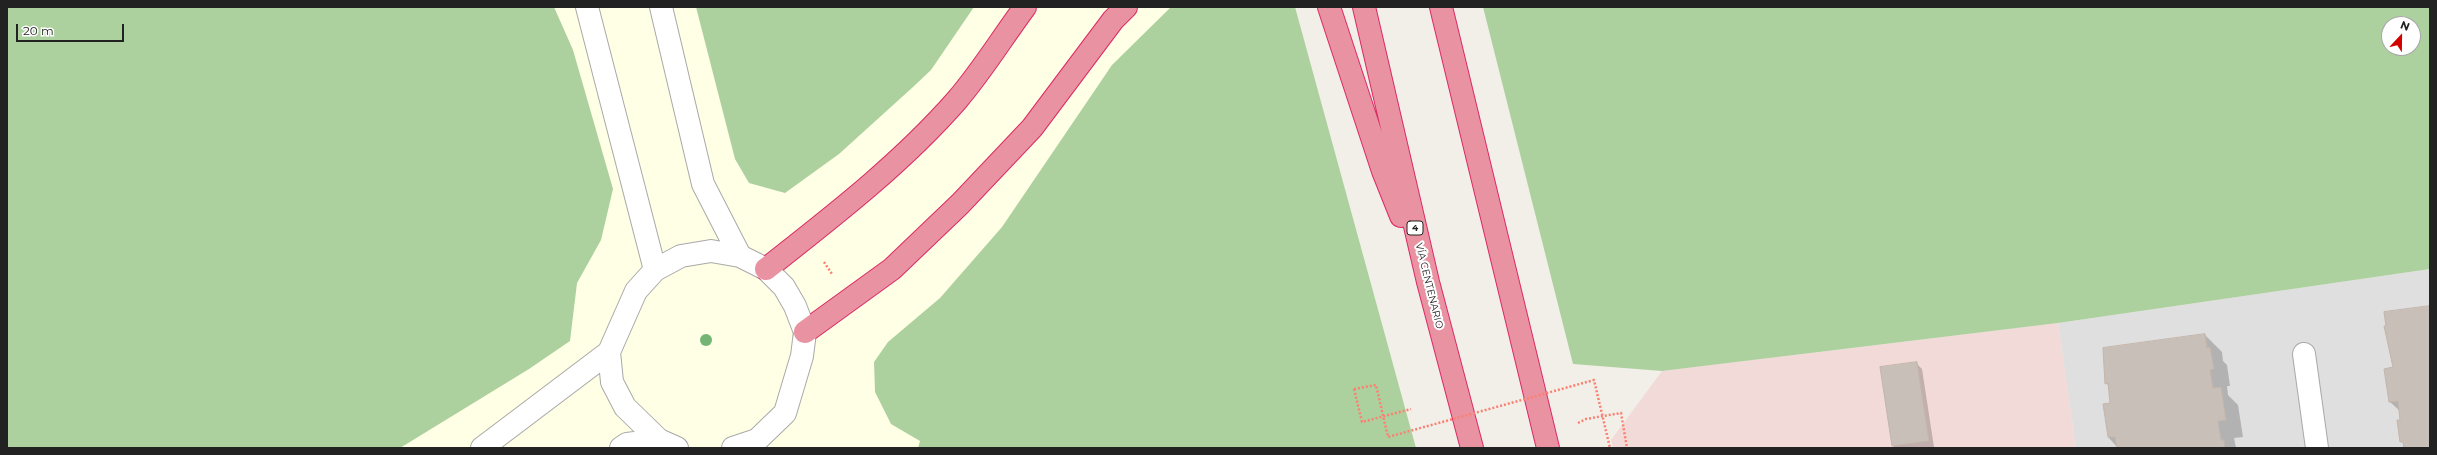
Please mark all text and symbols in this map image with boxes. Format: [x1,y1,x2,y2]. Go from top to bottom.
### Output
scale bar [18,16,126,42]
north arrow [2381,16,2421,56]
text: N [2398,18,2412,34]
text: 20 m [23,23,54,38]
road number: 4 [1407,221,1423,235]
street label: VÍA CENTENARIO [1413,242,1445,330]

